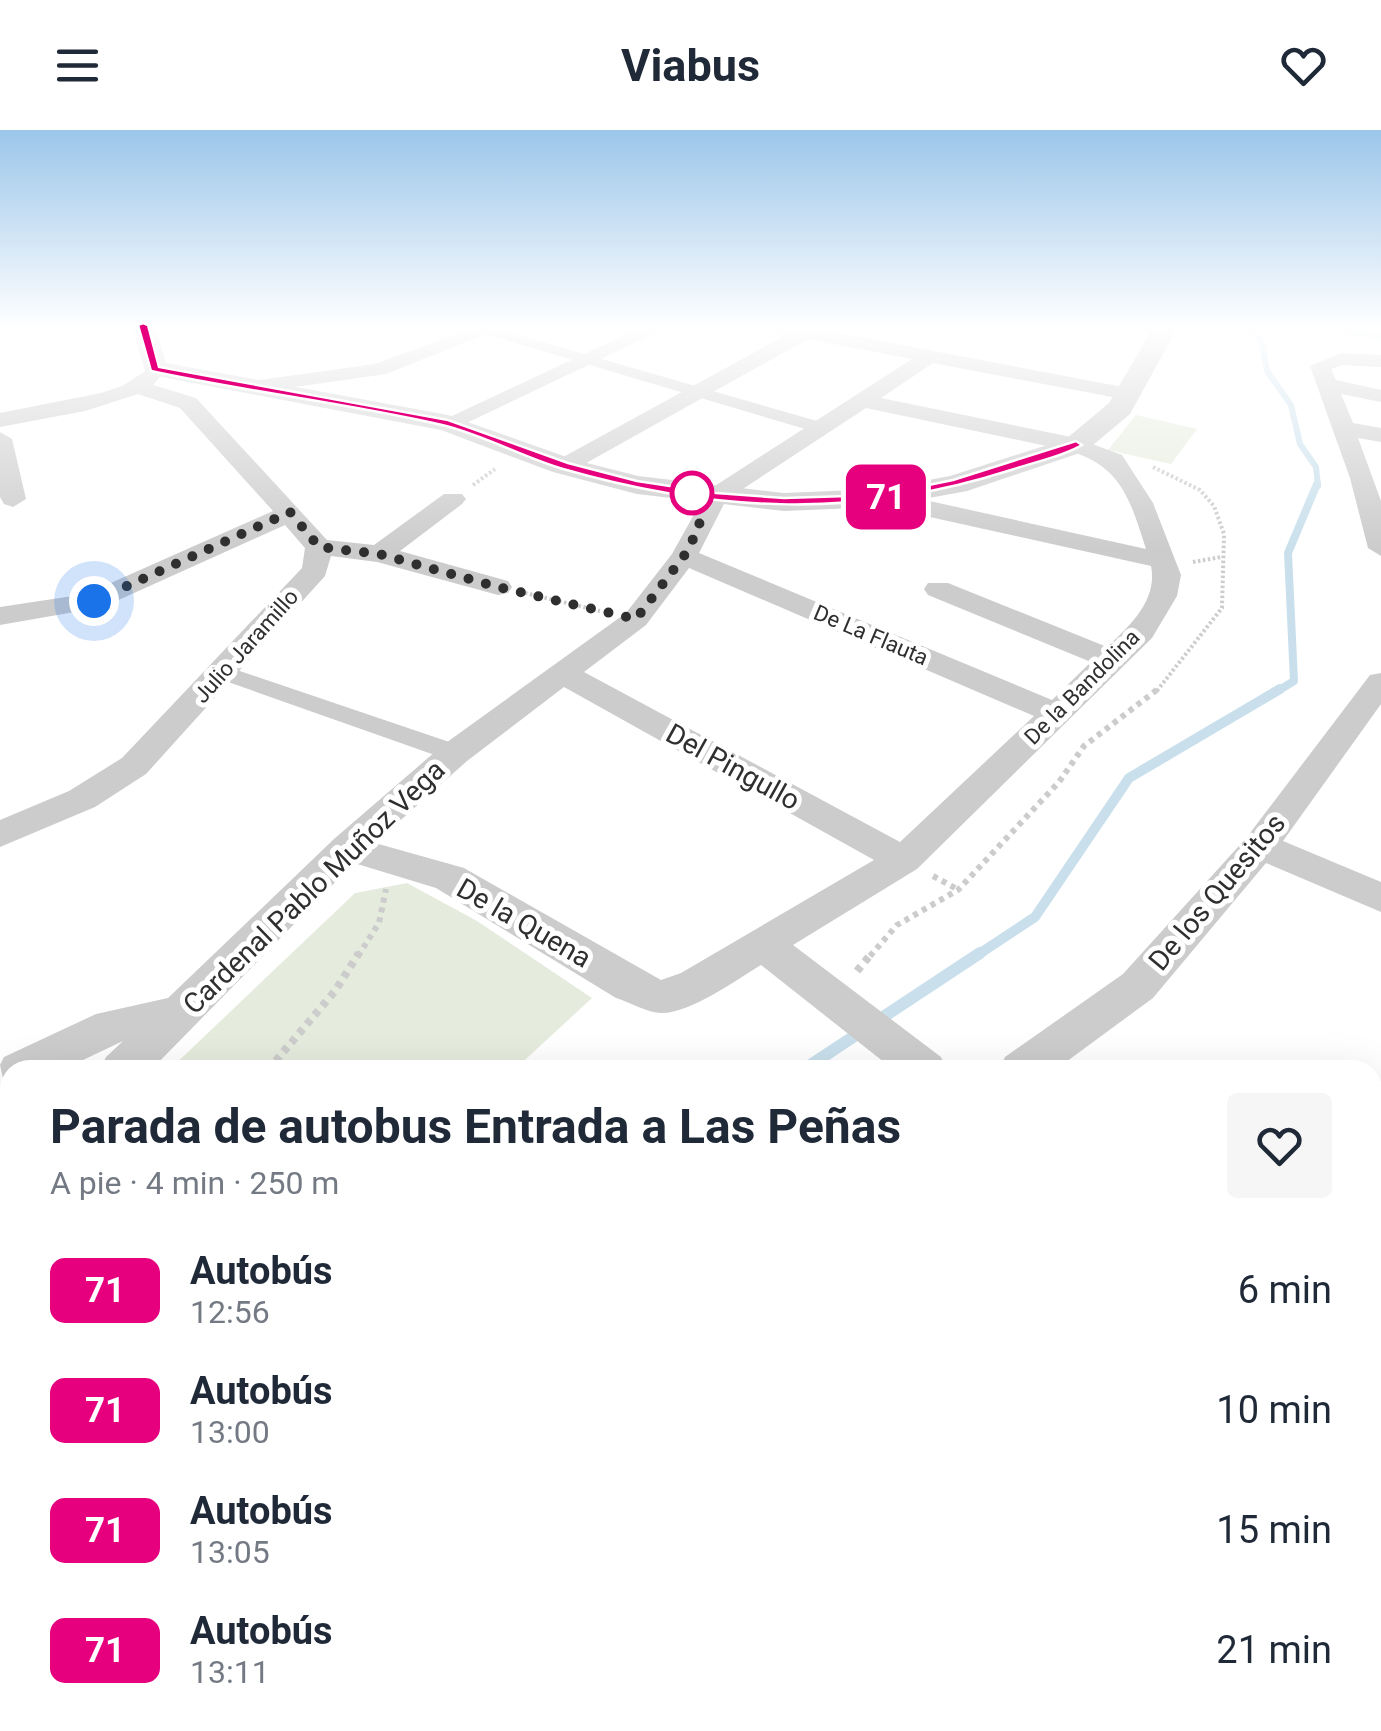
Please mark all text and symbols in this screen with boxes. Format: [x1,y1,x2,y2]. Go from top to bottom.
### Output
icon: menu [50,38,105,93]
icon: heart [1276,38,1331,93]
text: Viabus [621,39,760,92]
line badge: 71 [841,464,931,530]
unlabelled marker [671,472,713,514]
text: 71 [866,477,906,518]
your location [69,576,119,626]
street label: Julio Jaramillo [189,584,303,708]
street label: De La Flauta [810,600,932,670]
street label: De la Bandolina [1019,624,1145,750]
street label: Del Pingullo [660,717,806,817]
street label: Cardenal Pablo Muñoz Vega [176,753,452,1021]
street label: De los Quesitos [1142,807,1292,977]
street label: De la Quena [451,871,597,975]
button: heart [1227,1093,1332,1198]
text: Parada de autobus Entrada a Las Peñas [50,1098,901,1155]
text: A pie · 4 min · 250 m [50,1164,339,1202]
text: Autobús [190,1249,333,1293]
text: 6 min [1238,1268,1332,1312]
text: 71 [85,1270,125,1311]
text: 12:56 [190,1293,270,1331]
text: Autobús [190,1369,333,1413]
text: 10 min [1216,1388,1332,1432]
text: 71 [85,1390,125,1431]
text: 13:00 [190,1413,270,1451]
text: Autobús [190,1489,333,1533]
text: 15 min [1216,1508,1332,1552]
text: 71 [85,1510,125,1551]
text: 13:05 [190,1533,270,1571]
text: Autobús [190,1609,333,1653]
text: 21 min [1216,1628,1332,1672]
text: 71 [85,1630,125,1671]
text: 13:11 [190,1653,270,1691]

